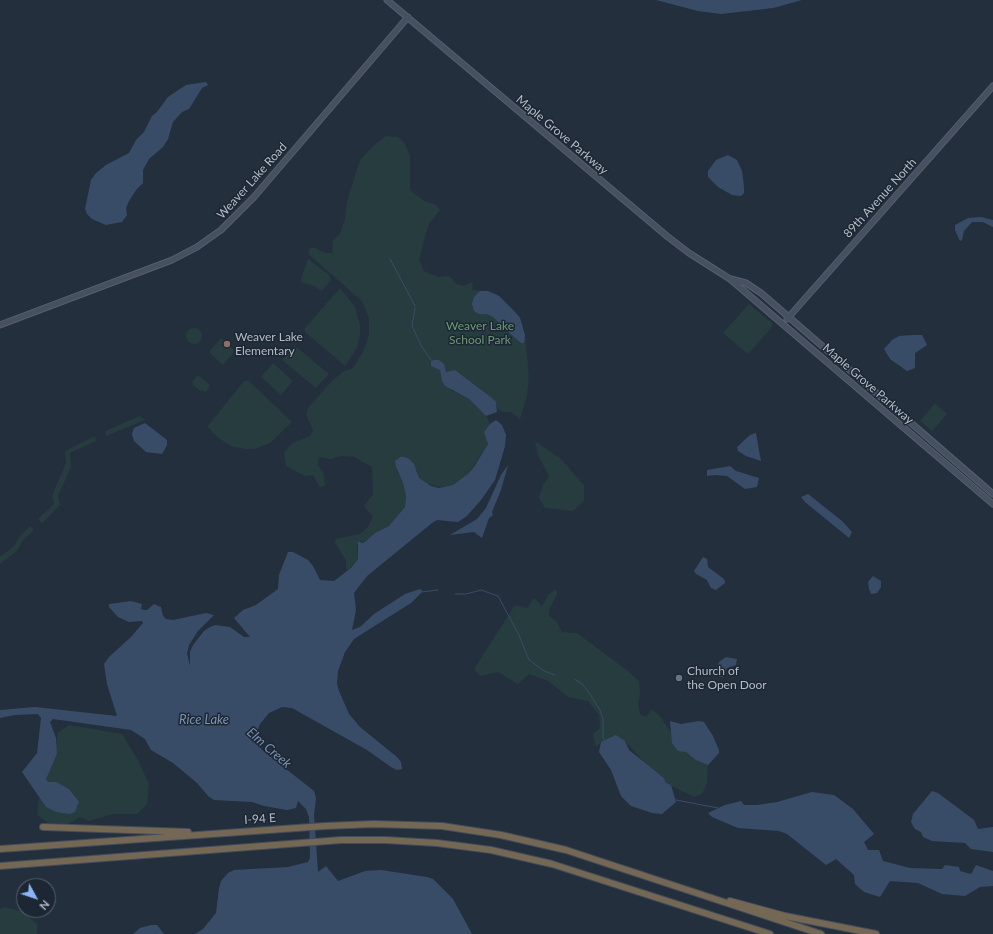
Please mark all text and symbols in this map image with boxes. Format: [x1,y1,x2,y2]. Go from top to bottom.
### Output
street label: Maple Grove Parkway [513,92,611,178]
street label: Weaver Lake Road [214,140,290,222]
street label: 89th Avenue North [841,155,919,241]
park label: Weaver Lake School Park [446,319,514,347]
place label: Weaver Lake Elementary [235,330,303,358]
marker: Weaver Lake Elementary [222,339,232,349]
street label: Maple Grove Parkway [820,341,916,427]
place label: Church of the Open Door [687,664,767,692]
marker: Church of the Open Door [674,673,684,683]
water label: Rice Lake [179,712,229,728]
water label: Elm Creek [244,724,294,772]
street label: I-94 E [244,811,276,827]
north arrow [16,878,56,918]
text: N [37,898,53,913]

